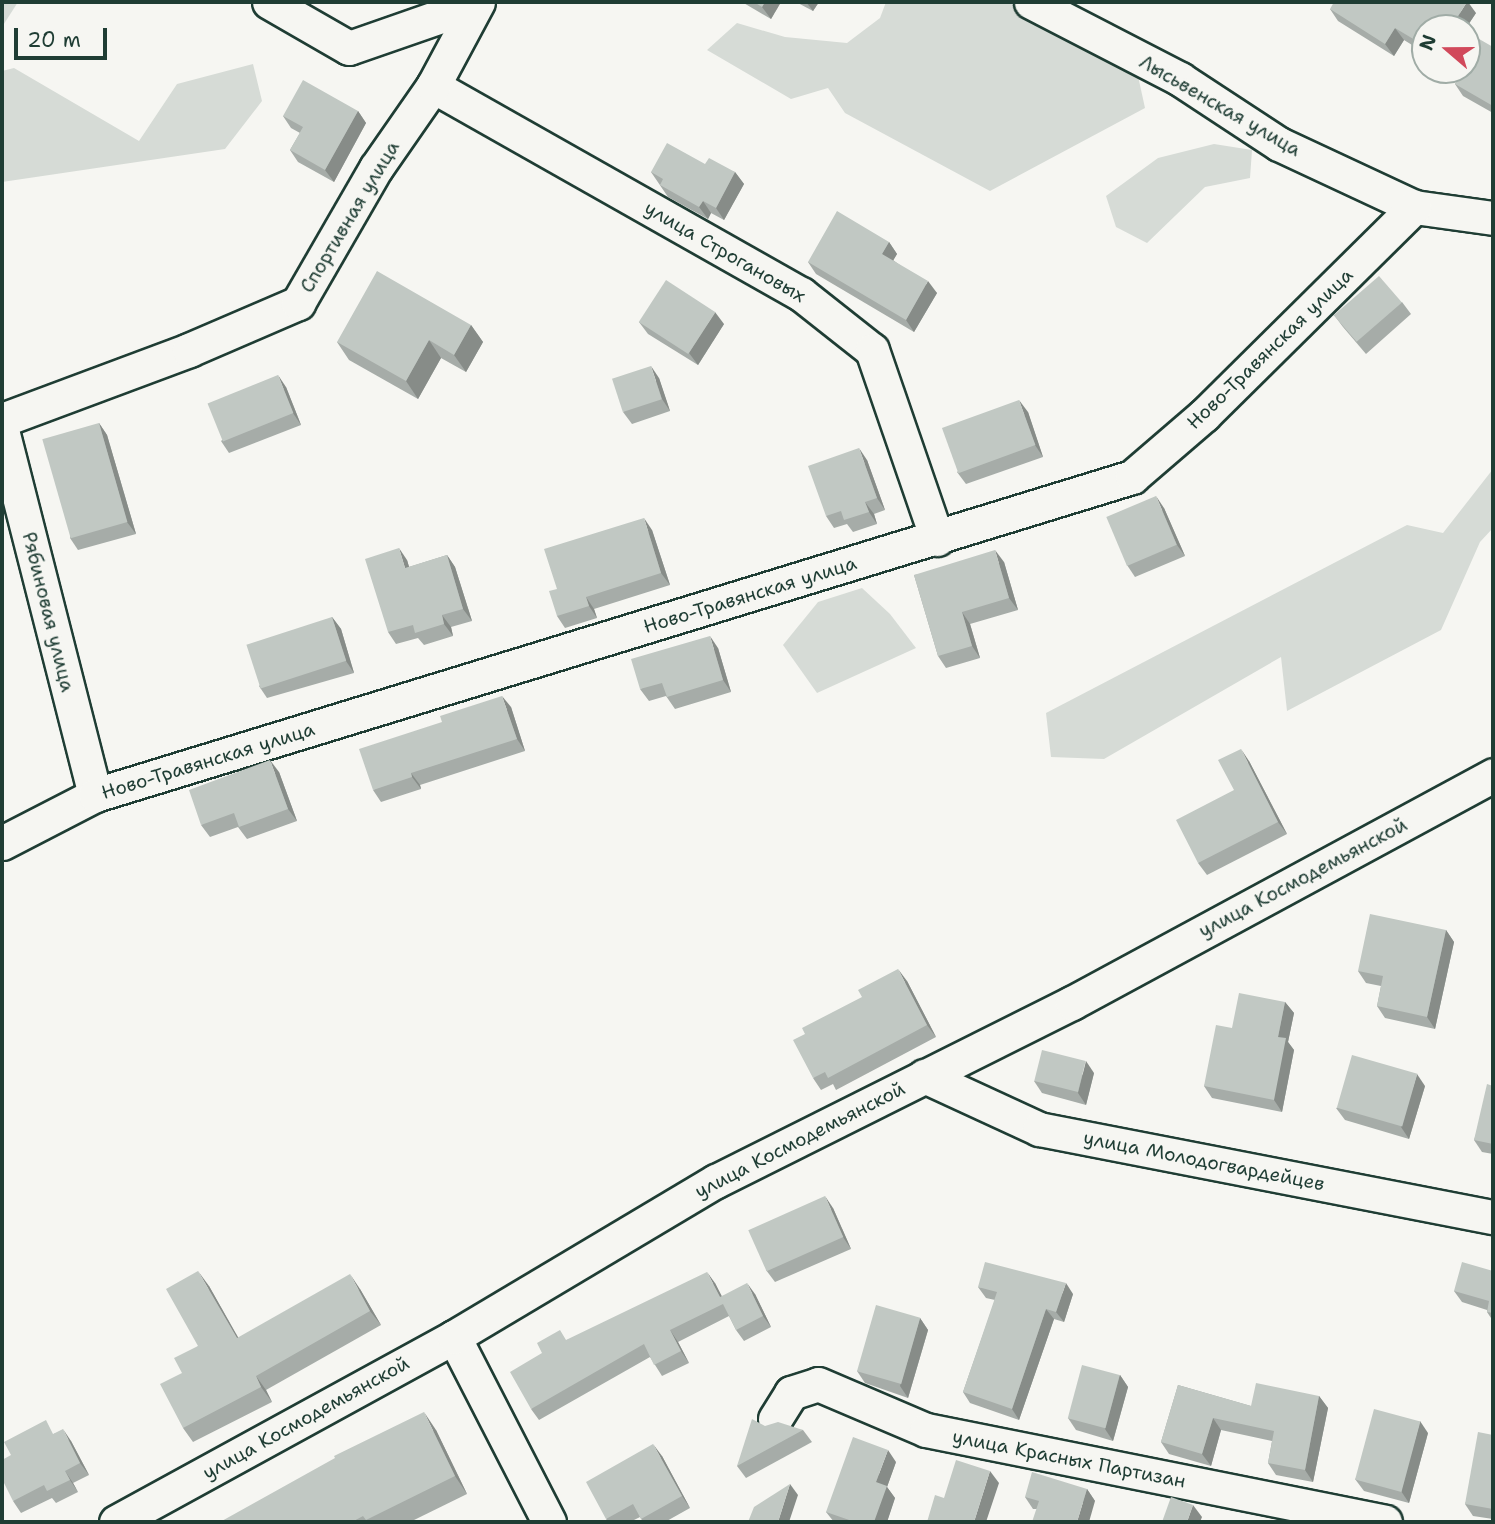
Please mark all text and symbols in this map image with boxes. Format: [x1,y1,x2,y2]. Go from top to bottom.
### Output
scale bar [18,14,110,58]
north arrow [1411,14,1481,84]
text: 20 m [27,26,81,54]
text: N [1413,31,1442,54]
street label: Лысьвенская улица [1135,51,1305,161]
street label: Спортивная улица [296,137,404,297]
street label: улица Строгановых [640,197,810,307]
street label: Ново-Травянская улица [1182,264,1358,434]
street label: Рябиновая улица [17,530,79,694]
street label: Ново-Травянская улица [641,552,859,638]
street label: Ново-Травянская улица [99,718,317,804]
street label: улица Космодемьянской [1195,813,1411,943]
street label: улица Космодемьянской [691,1077,909,1203]
street label: улица Молодогвардейцев [1082,1126,1326,1196]
street label: улица Космодемьянской [199,1352,413,1484]
street label: улица Красных Партизан [950,1425,1188,1493]

